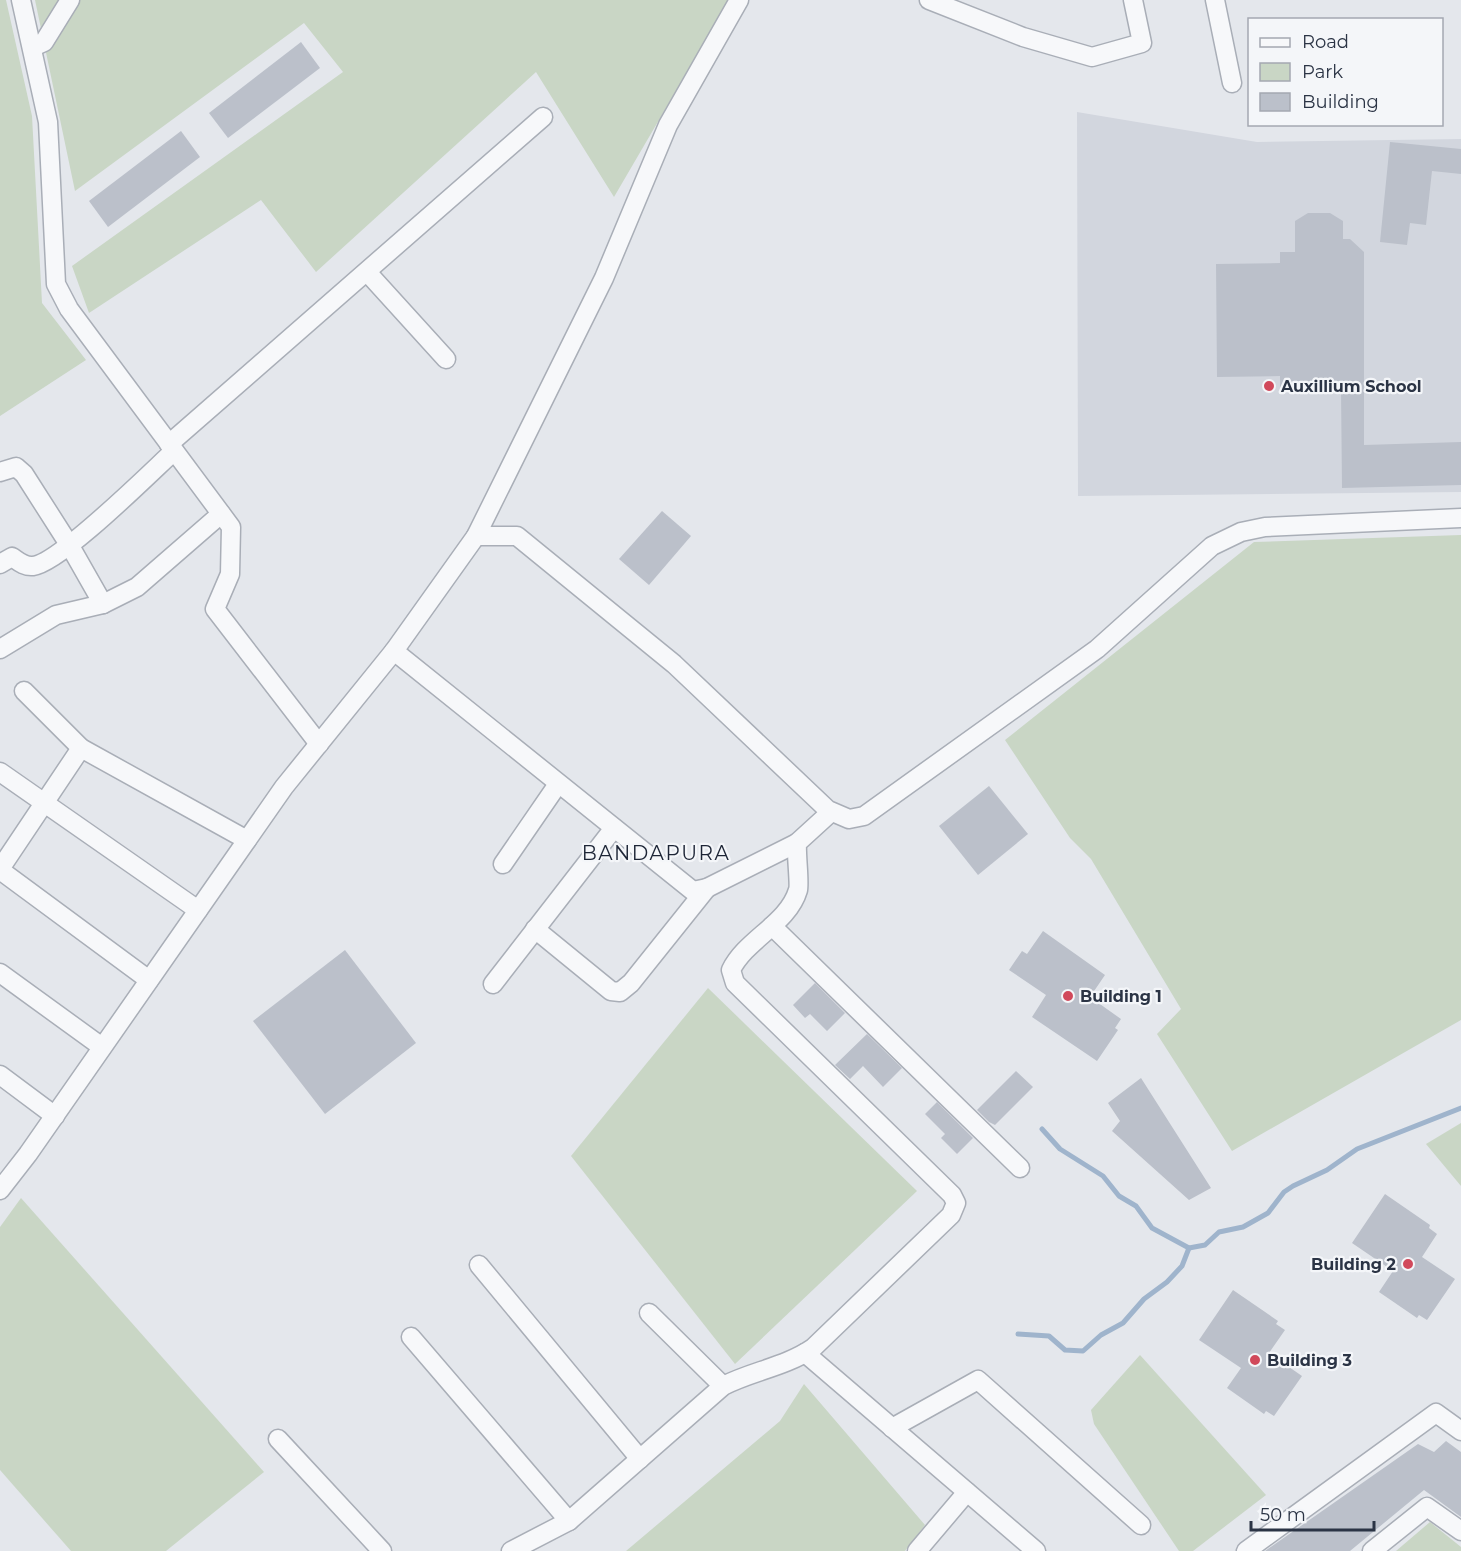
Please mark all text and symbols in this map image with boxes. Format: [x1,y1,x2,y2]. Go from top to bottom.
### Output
legend [1248,18,1443,126]
text: Road [1302,31,1349,53]
text: Park [1302,61,1343,83]
text: Building [1302,91,1379,113]
place label: Auxillium School [1280,377,1422,396]
marker: Auxillium School [1262,379,1276,393]
district label: BANDAPURA [582,841,730,865]
place label: Building 1 [1080,987,1162,1006]
marker: Building 1 [1061,989,1075,1003]
place label: Building 2 [1311,1255,1396,1274]
marker: Building 2 [1401,1257,1415,1271]
place label: Building 3 [1267,1351,1352,1370]
marker: Building 3 [1248,1353,1262,1367]
scale bar [1251,1494,1374,1532]
text: 50 m [1260,1504,1306,1526]

